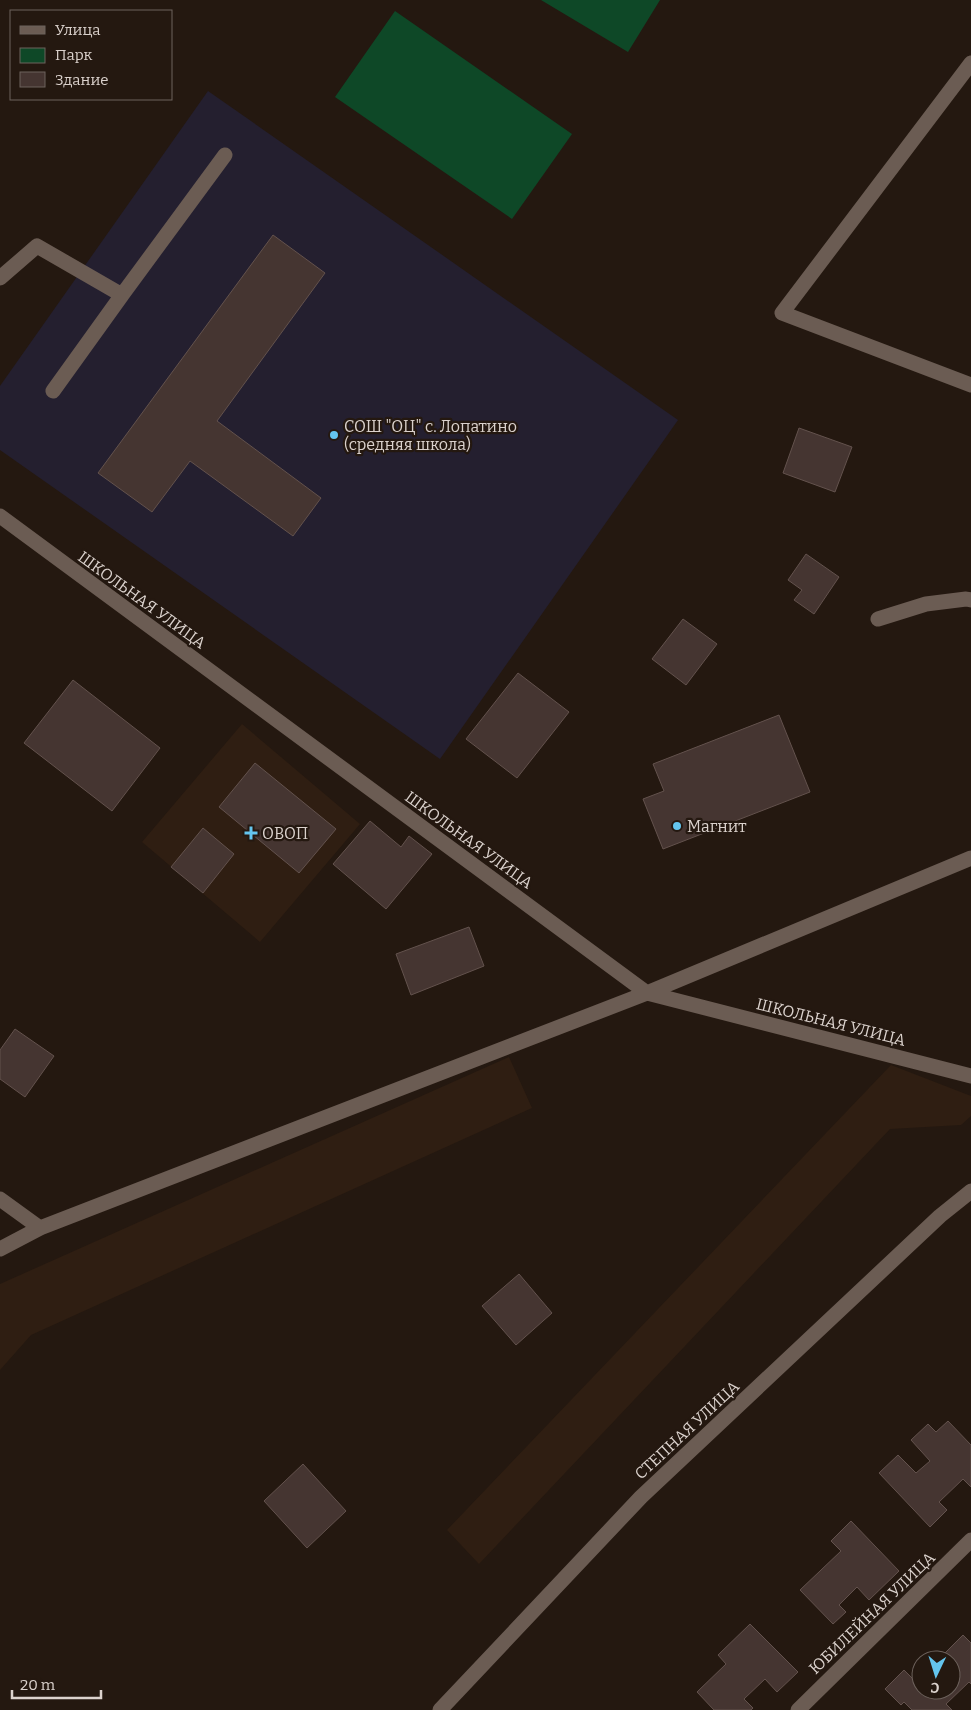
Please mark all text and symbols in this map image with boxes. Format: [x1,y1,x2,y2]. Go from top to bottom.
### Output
legend [10,10,172,100]
text: Улица [55,21,101,39]
text: Парк [55,46,93,64]
text: Здание [55,71,109,89]
place label: СОШ "ОЦ" с. Лопатино (средняя школа) [344,417,517,454]
marker: СОШ "ОЦ" с. Лопатино (средняя школа) [328,429,340,441]
street label: ШКОЛЬНАЯ УЛИЦА [74,547,210,653]
street label: ШКОЛЬНАЯ УЛИЦА [401,787,537,893]
place label: Магнит [687,817,746,836]
marker: Магнит [671,820,683,832]
place label: ОВОП [262,824,308,843]
marker: ОВОП [244,826,258,840]
street label: ШКОЛЬНАЯ УЛИЦА [754,994,908,1050]
street label: СТЕПНАЯ УЛИЦА [631,1376,744,1483]
street label: ЮБИЛЕЙНАЯ УЛИЦА [804,1547,939,1678]
north arrow [911,1650,961,1700]
scale bar [12,1668,101,1700]
text: 20 m [20,1676,56,1694]
text: С [930,1679,940,1696]

